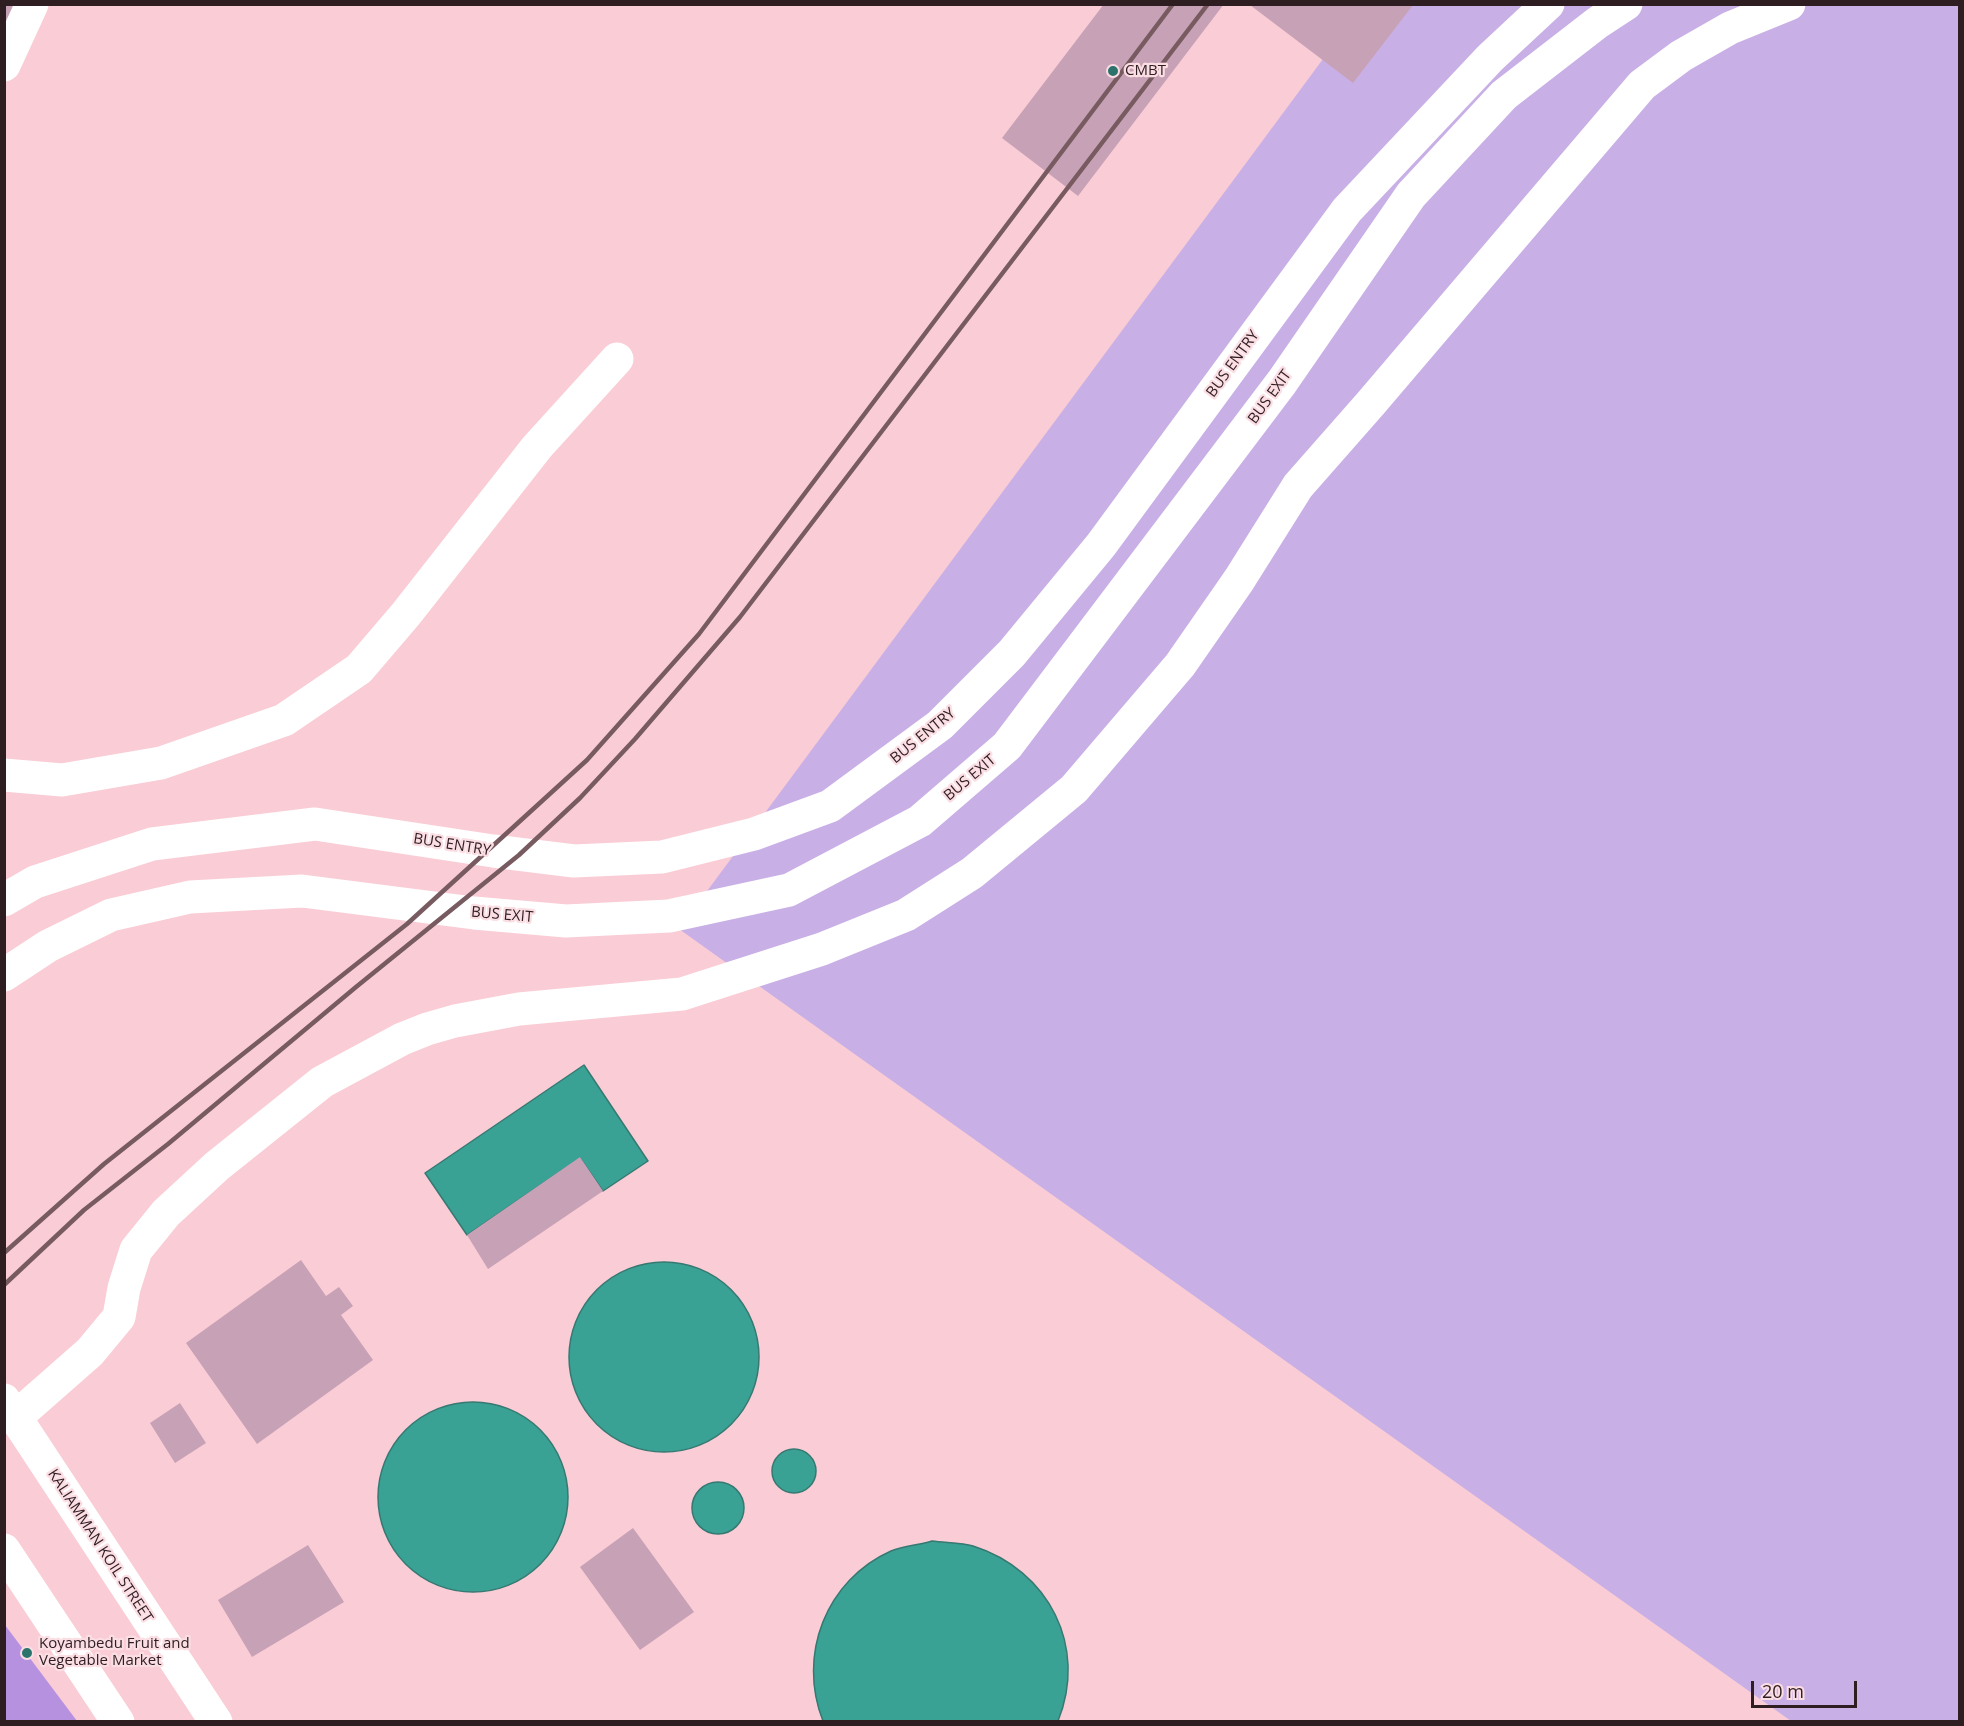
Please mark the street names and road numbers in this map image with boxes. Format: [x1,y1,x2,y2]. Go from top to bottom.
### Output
street label: BUS ENTRY [1203,327,1263,401]
street label: BUS EXIT [1244,367,1296,427]
street label: BUS ENTRY [887,704,959,768]
street label: BUS EXIT [940,751,1000,805]
street label: BUS ENTRY [412,830,492,860]
street label: BUS EXIT [470,903,534,927]
street label: KALIAMMAN KOIL STREET [44,1466,156,1626]

